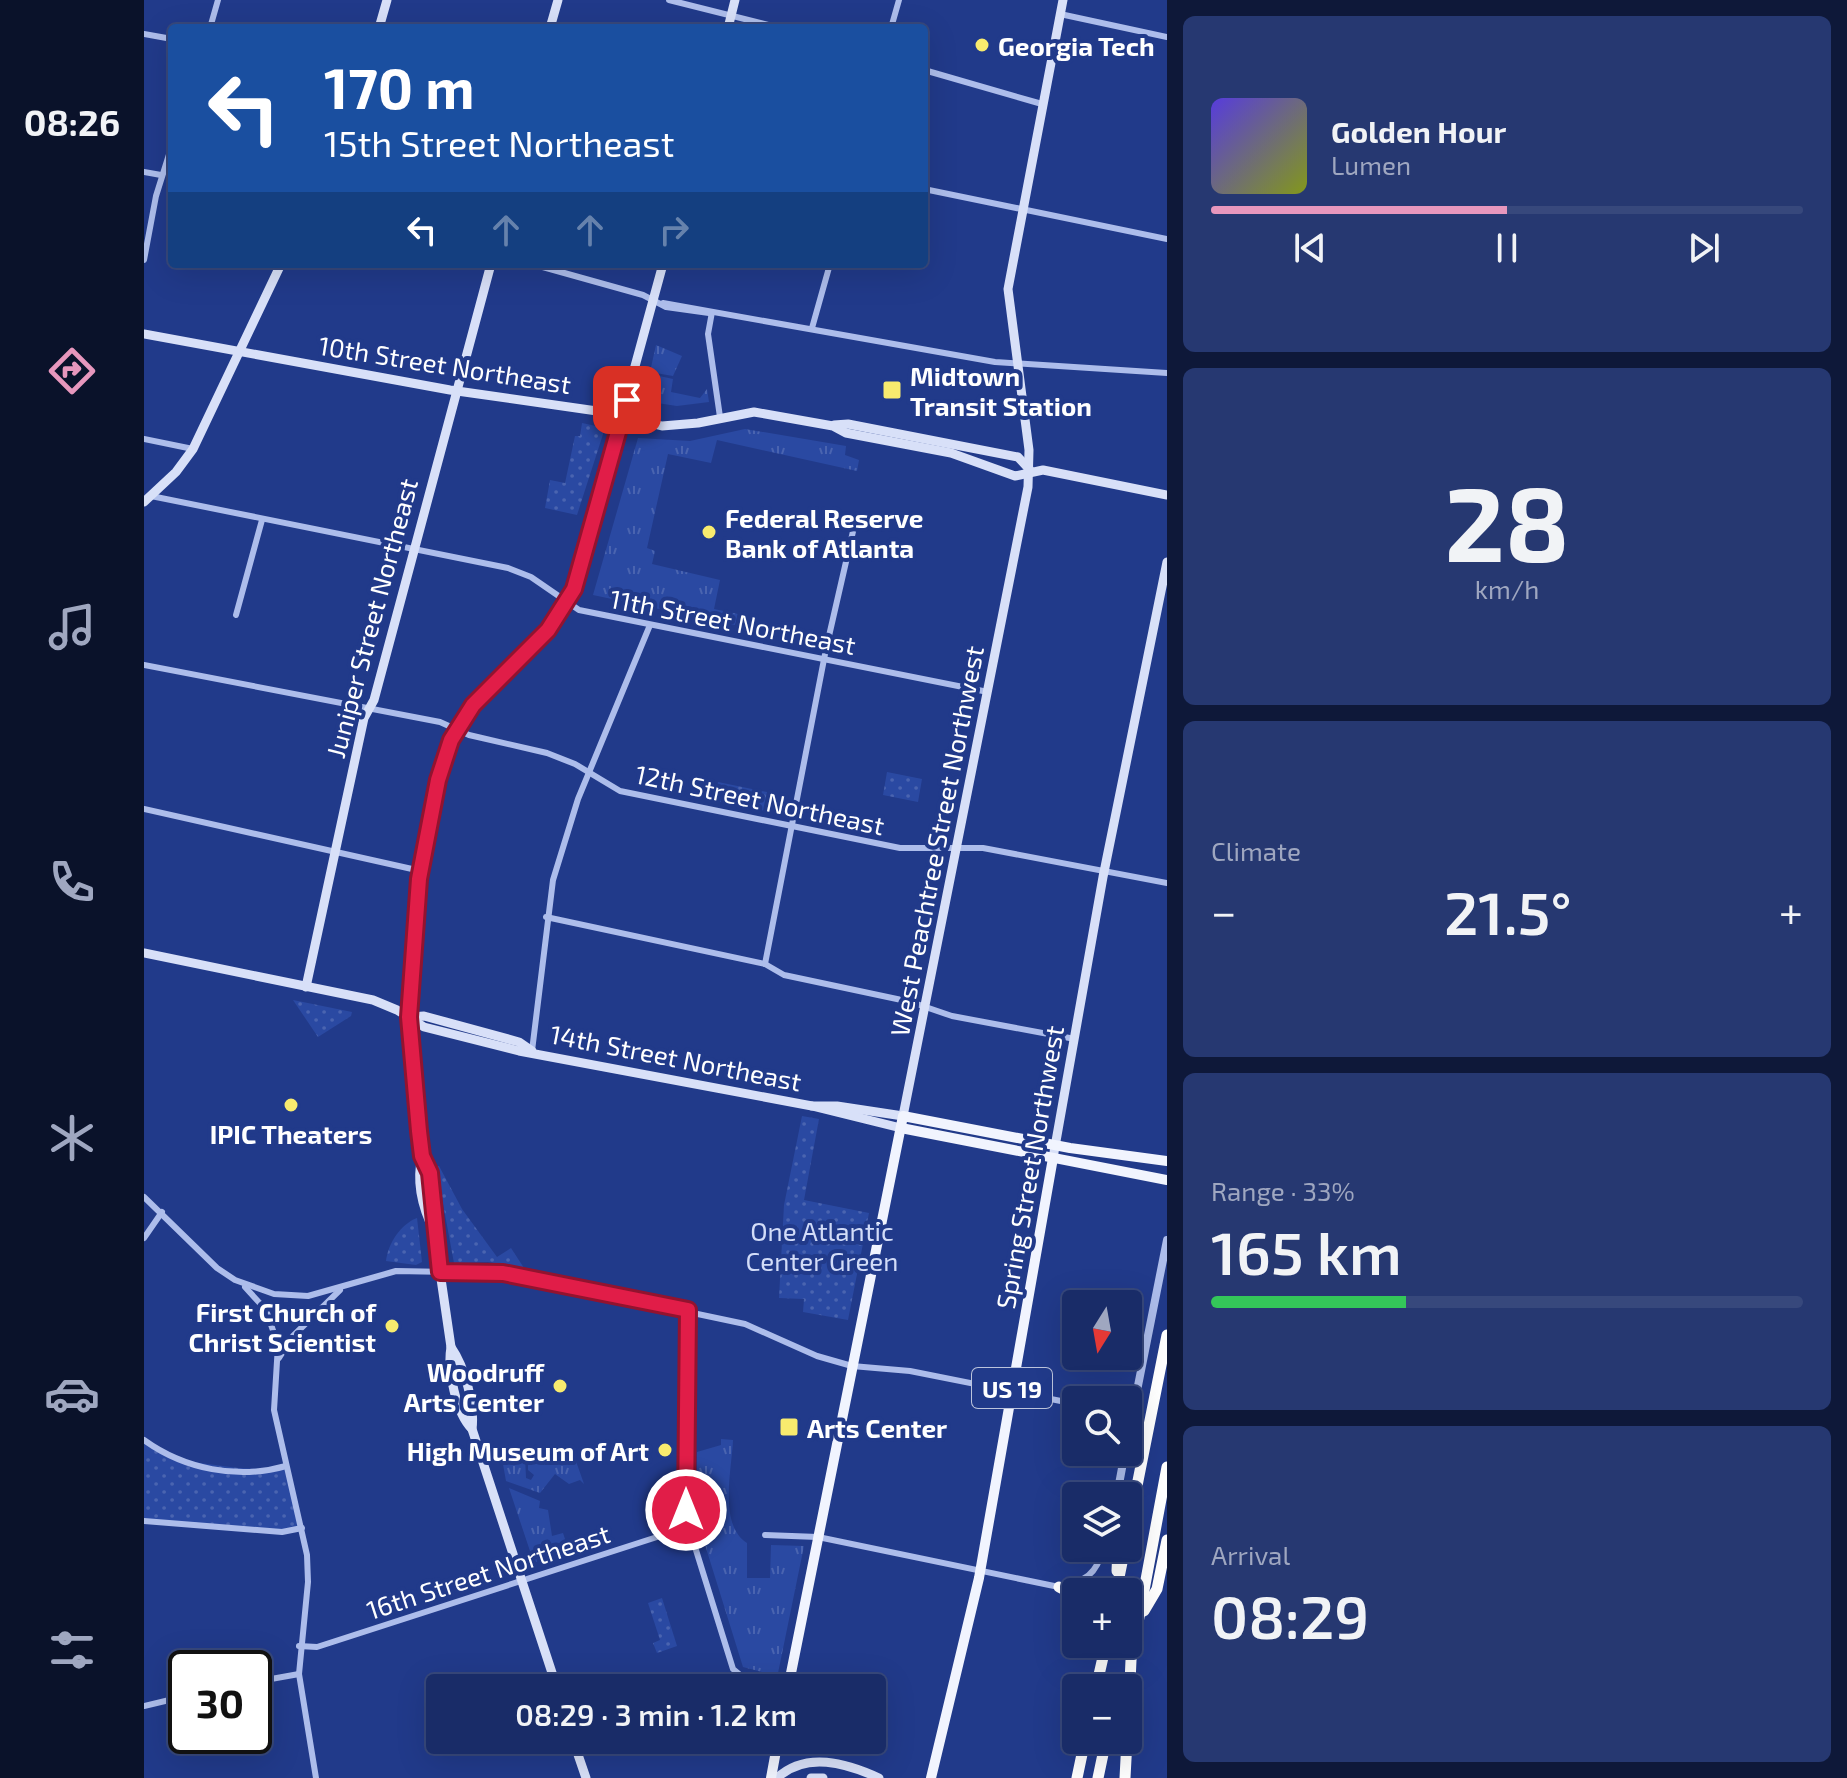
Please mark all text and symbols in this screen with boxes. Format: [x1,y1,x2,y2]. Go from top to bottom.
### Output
place label: Georgia Tech [998,30,1155,61]
marker: Georgia Tech [973,36,991,54]
text: 170 m [324,53,475,120]
icon: left [192,56,296,160]
text: 08:26 [24,100,120,143]
text: Golden Hour [1331,113,1506,149]
text: 15th Street Northeast [324,121,674,164]
text: Lumen [1331,149,1411,180]
icon: left [400,208,444,252]
icon: ahead [484,208,528,252]
icon: ahead [568,208,612,252]
icon: right [652,208,696,252]
icon: previous [1288,226,1332,270]
icon: pause [1485,226,1529,270]
icon: next [1682,226,1726,270]
street label: 10th Street Northeast [317,329,573,399]
icon: directions [44,343,100,399]
place label: Midtown Transit Station [910,360,1092,421]
pin [593,366,661,434]
icon: arrive [605,378,649,422]
marker: Midtown Transit Station [881,379,903,401]
text: 28 [1444,458,1570,583]
street label: Juniper Street Northeast [319,475,423,761]
place label: Federal Reserve Bank of Atlanta [725,502,923,563]
marker: Federal Reserve Bank of Atlanta [700,523,718,541]
text: km/h [1475,573,1539,604]
street label: 11th Street Northeast [608,582,858,660]
icon: music [44,599,100,655]
street label: West Peachtree Street Northwest [883,643,989,1039]
street label: 12th Street Northeast [633,757,887,841]
text: Climate [1211,835,1301,866]
icon: phone [44,854,100,910]
text: 21.5° [1444,875,1572,947]
text: − [1211,884,1237,937]
text: + [1779,884,1803,937]
street label: 14th Street Northeast [548,1017,804,1097]
street label: Spring Street Northwest [989,1023,1069,1311]
marker: IPIC Theaters [282,1096,300,1114]
icon: climate [44,1110,100,1166]
place label: IPIC Theaters [210,1118,372,1149]
text: Range · 33% [1211,1175,1355,1206]
park label: One Atlantic Center Green [746,1215,898,1276]
text: 165 km [1211,1215,1402,1287]
north arrow [1062,1290,1142,1370]
map controls [1062,1290,1142,1754]
place label: First Church of Christ Scientist [188,1296,377,1357]
marker: First Church of Christ Scientist [383,1317,401,1335]
place label: Woodruff Arts Center [404,1356,545,1417]
icon: car [44,1366,100,1422]
road number: US 19 [972,1368,1052,1408]
marker: Woodruff Arts Center [551,1377,569,1395]
button: search [1062,1386,1142,1466]
place label: Arts Center [807,1412,947,1443]
marker: Arts Center [778,1416,800,1438]
place label: High Museum of Art [407,1435,649,1466]
marker: High Museum of Art [656,1441,674,1459]
position arrow [644,1468,728,1552]
button: layers [1062,1482,1142,1562]
street label: 16th Street Northeast [362,1517,614,1625]
text: Arrival [1211,1539,1290,1570]
button: + [1062,1578,1142,1658]
text: 08:29 [1211,1579,1369,1651]
icon: filters [44,1622,100,1678]
speed limit sign: 30 [168,1650,272,1754]
button: − [1062,1674,1142,1754]
text: 08:29 · 3 min · 1.2 km [515,1696,797,1732]

